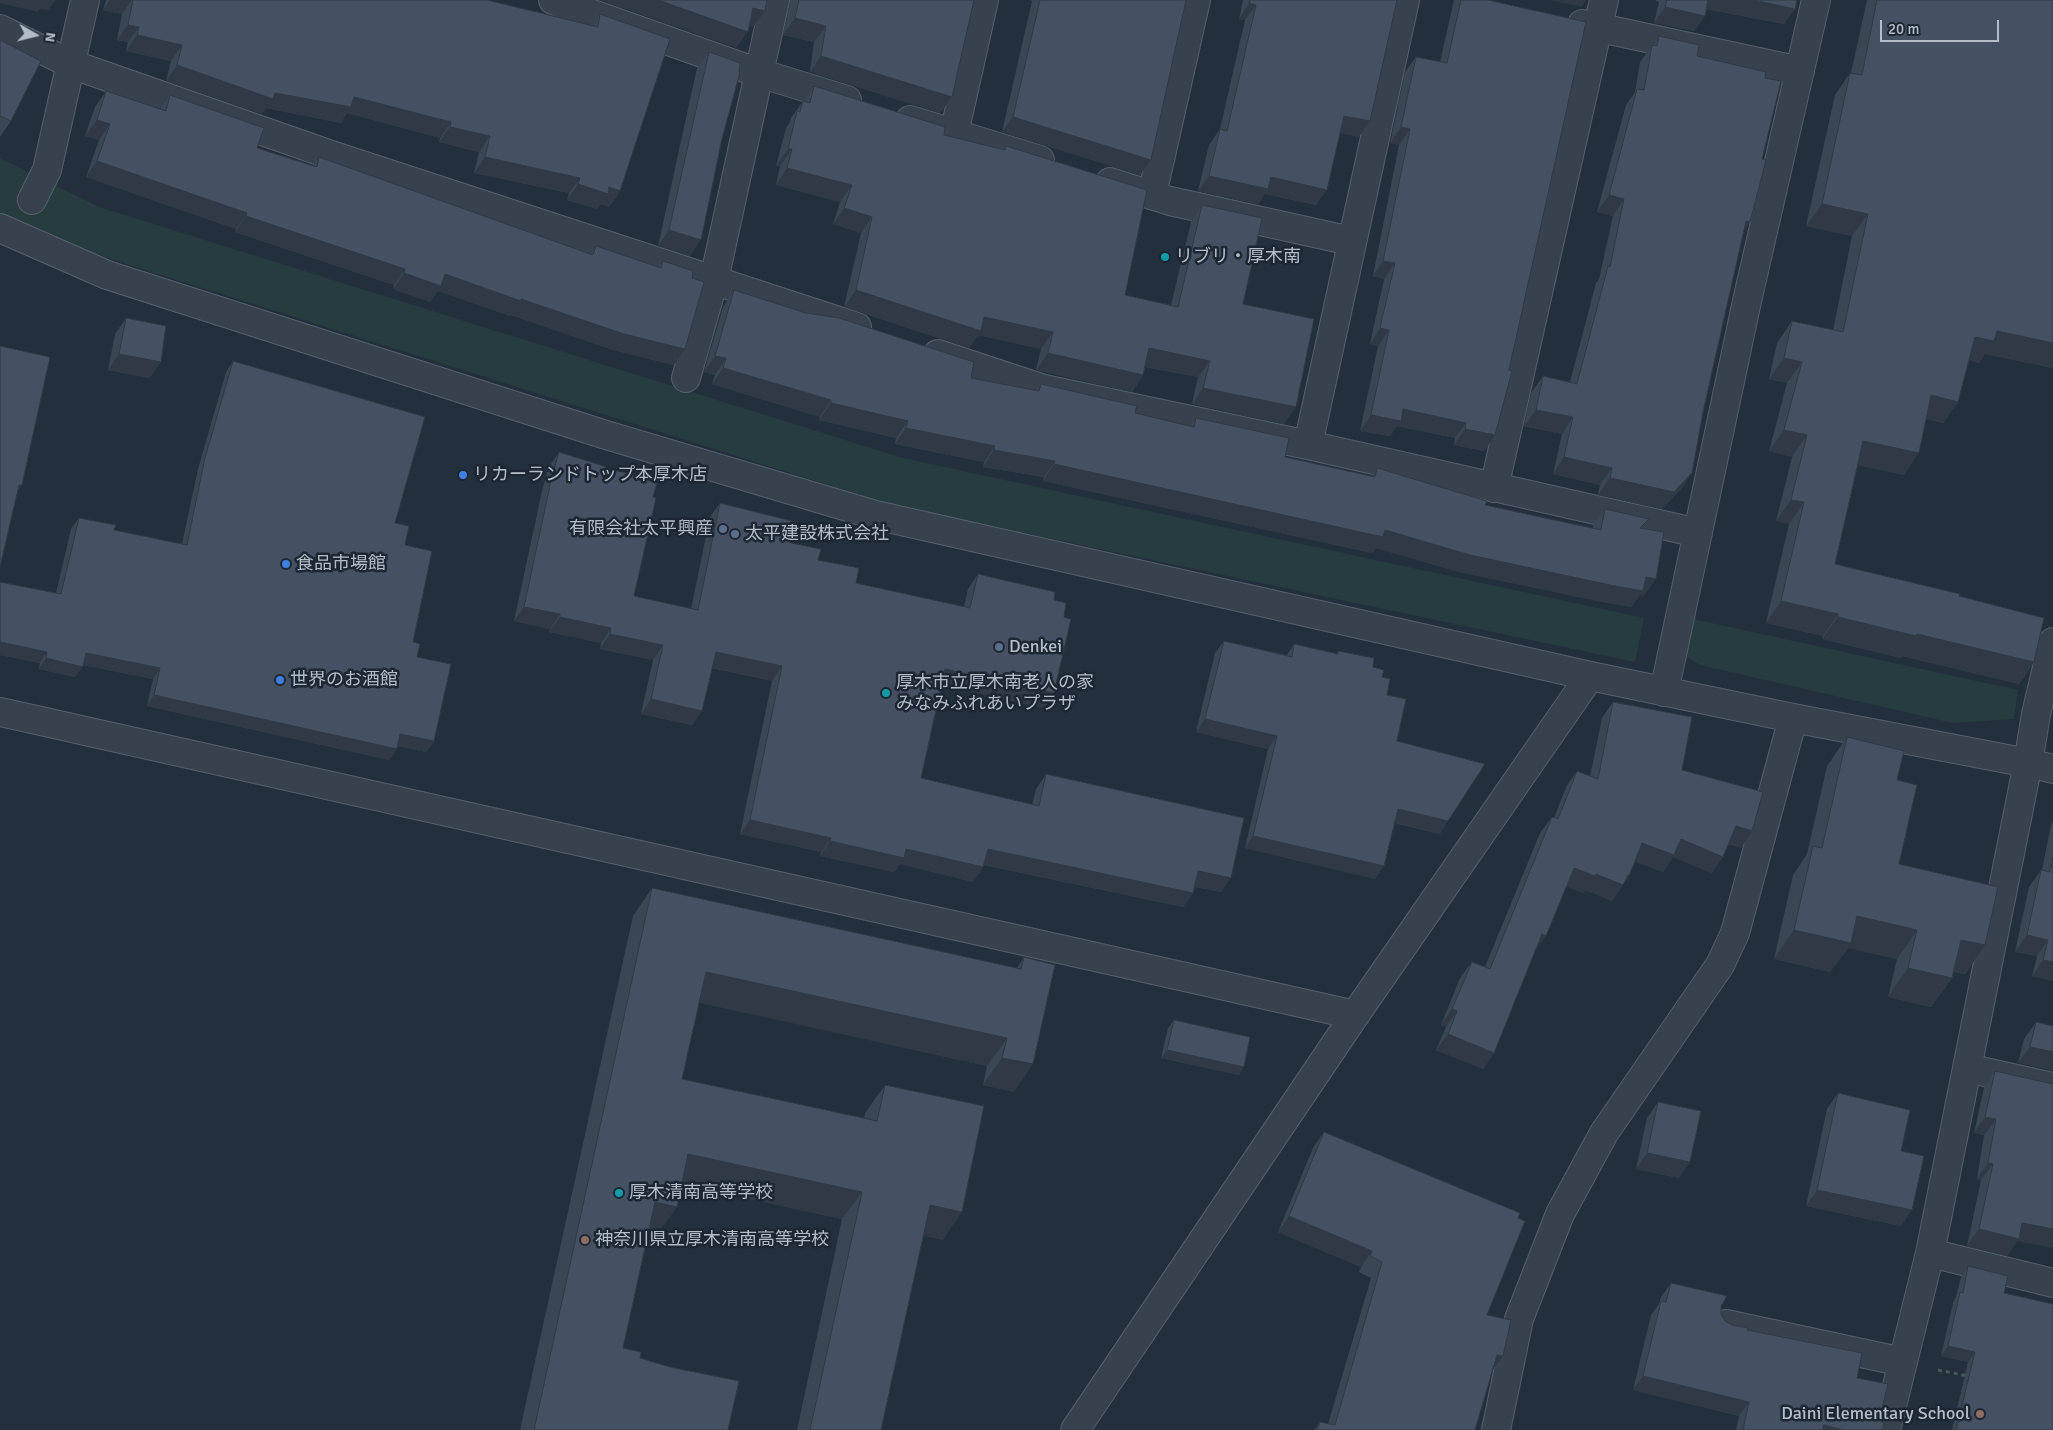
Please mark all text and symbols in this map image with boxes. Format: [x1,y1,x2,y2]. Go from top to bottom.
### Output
north arrow [10,10,60,60]
scale bar [1883,10,2002,42]
text: 20 m [1888,20,1919,38]
text: N [41,31,59,43]
place label: リブリ・厚木南 [1175,246,1301,268]
marker: リブリ・厚木南 [1159,251,1171,263]
place label: リカーランドトップ本厚木店 [473,464,707,486]
marker: リカーランドトップ本厚木店 [457,469,469,481]
place label: 有限会社太平興産 [569,518,713,540]
marker: 有限会社太平興産 [717,523,729,535]
place label: 太平建設株式会社 [745,523,889,545]
marker: 太平建設株式会社 [729,528,741,540]
place label: 食品市場館 [296,553,386,575]
marker: 食品市場館 [280,558,292,570]
place label: Denkei [1009,636,1062,658]
marker: Denkei [993,641,1005,653]
place label: 世界のお酒館 [290,669,398,691]
place label: 厚木市立厚木南老人の家 みなみふれあいプラザ [896,672,1094,714]
marker: 世界のお酒館 [274,674,286,686]
marker: 厚木市立厚木南老人の家 みなみふれあいプラザ [880,687,892,699]
place label: 厚木清南高等学校 [629,1182,773,1204]
marker: 厚木清南高等学校 [613,1187,625,1199]
place label: 神奈川県立厚木清南高等学校 [595,1229,829,1251]
marker: 神奈川県立厚木清南高等学校 [579,1234,591,1246]
place label: Daini Elementary School [1781,1403,1970,1425]
marker: Daini Elementary School [1974,1408,1986,1420]

